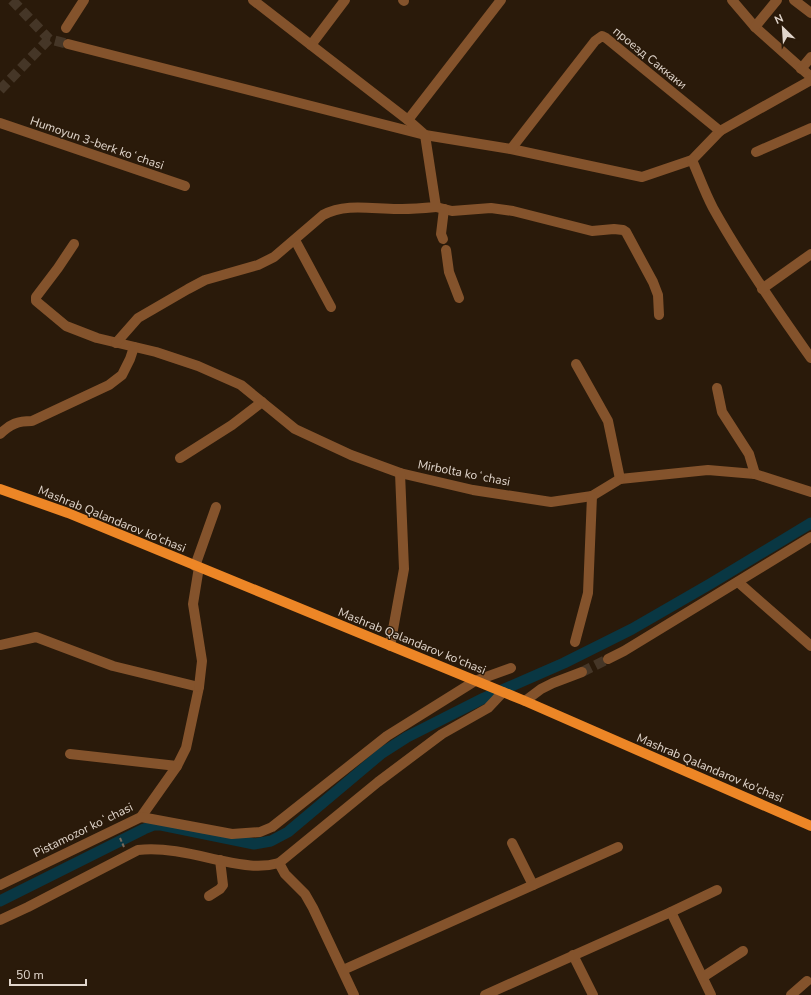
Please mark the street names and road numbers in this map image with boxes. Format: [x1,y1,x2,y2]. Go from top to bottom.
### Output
street label: проезд Саккаки [610,23,690,93]
street label: Humoyun 3-berk koʻchasi [28,113,166,173]
street label: Mirbolta koʻchasi [416,456,512,490]
street label: Mashrab Qalandarov ko'chasi [36,482,188,556]
street label: Mashrab Qalandarov ko'chasi [336,604,488,678]
street label: Mashrab Qalandarov ko'chasi [634,730,786,806]
street label: Pistamozor koʻchasi [31,799,135,861]

